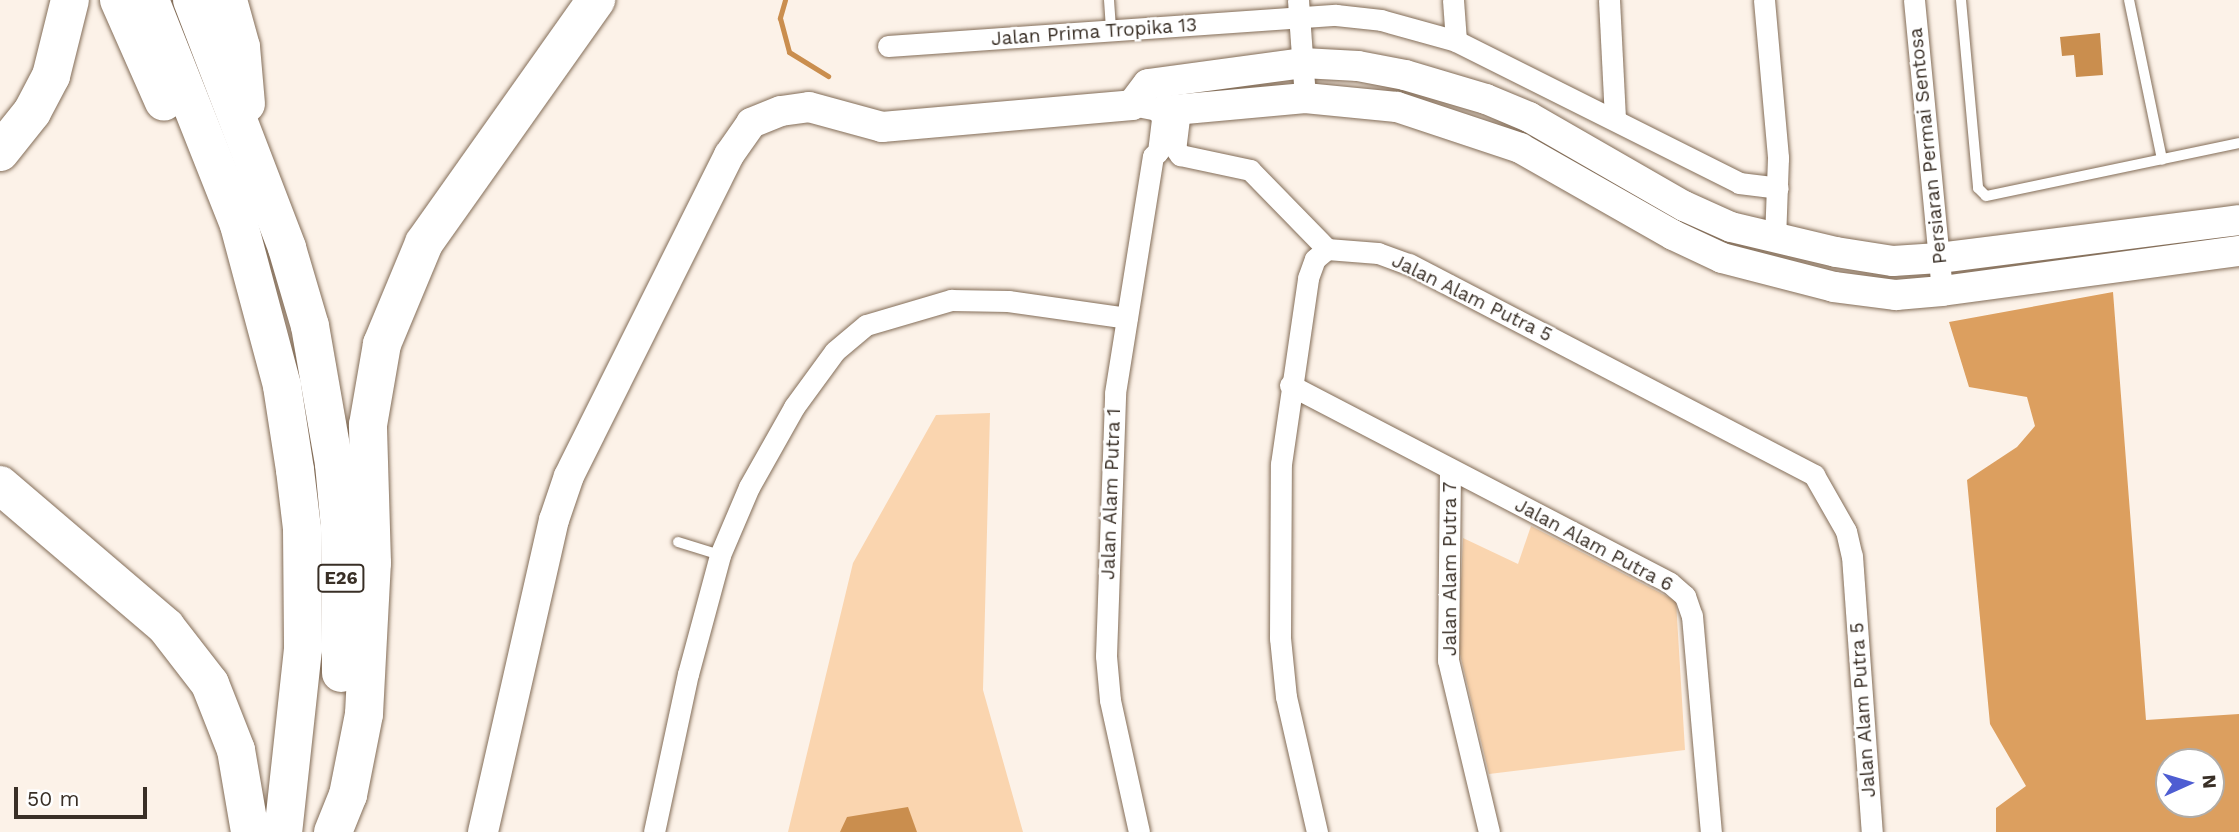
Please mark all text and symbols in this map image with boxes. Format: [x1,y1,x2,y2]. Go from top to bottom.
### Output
street label: Jalan Prima Tropika 13 [989,13,1199,51]
street label: Persiaran Permai Sentosa [1904,27,1952,265]
street label: Jalan Alam Putra 5 [1388,249,1556,347]
street label: Jalan Alam Putra 1 [1097,407,1125,581]
street label: Jalan Alam Putra 7 [1439,481,1461,657]
street label: Jalan Alam Putra 6 [1510,493,1678,597]
road number: E26 [316,564,366,592]
street label: Jalan Alam Putra 5 [1845,621,1881,799]
north arrow [2155,748,2225,818]
scale bar [18,772,150,816]
text: N [2197,774,2221,789]
text: 50 m [27,786,79,811]

